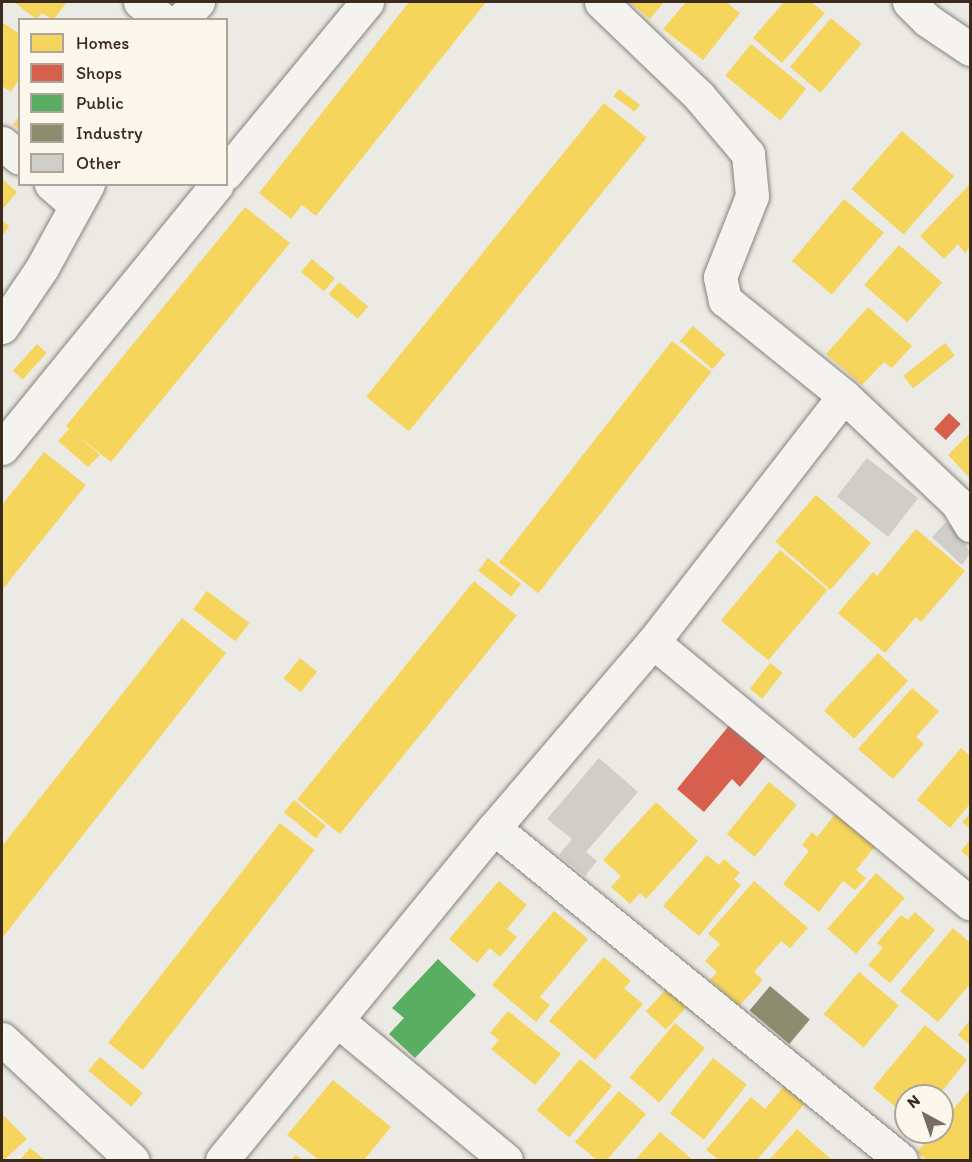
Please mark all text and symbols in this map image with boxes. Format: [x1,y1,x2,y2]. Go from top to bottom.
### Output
legend [18,18,228,186]
text: Homes [76,32,129,54]
text: Shops [76,62,122,84]
text: Public [76,92,124,114]
text: Industry [76,122,143,144]
text: Other [76,152,121,174]
north arrow [894,1084,954,1144]
text: N [903,1091,924,1112]

